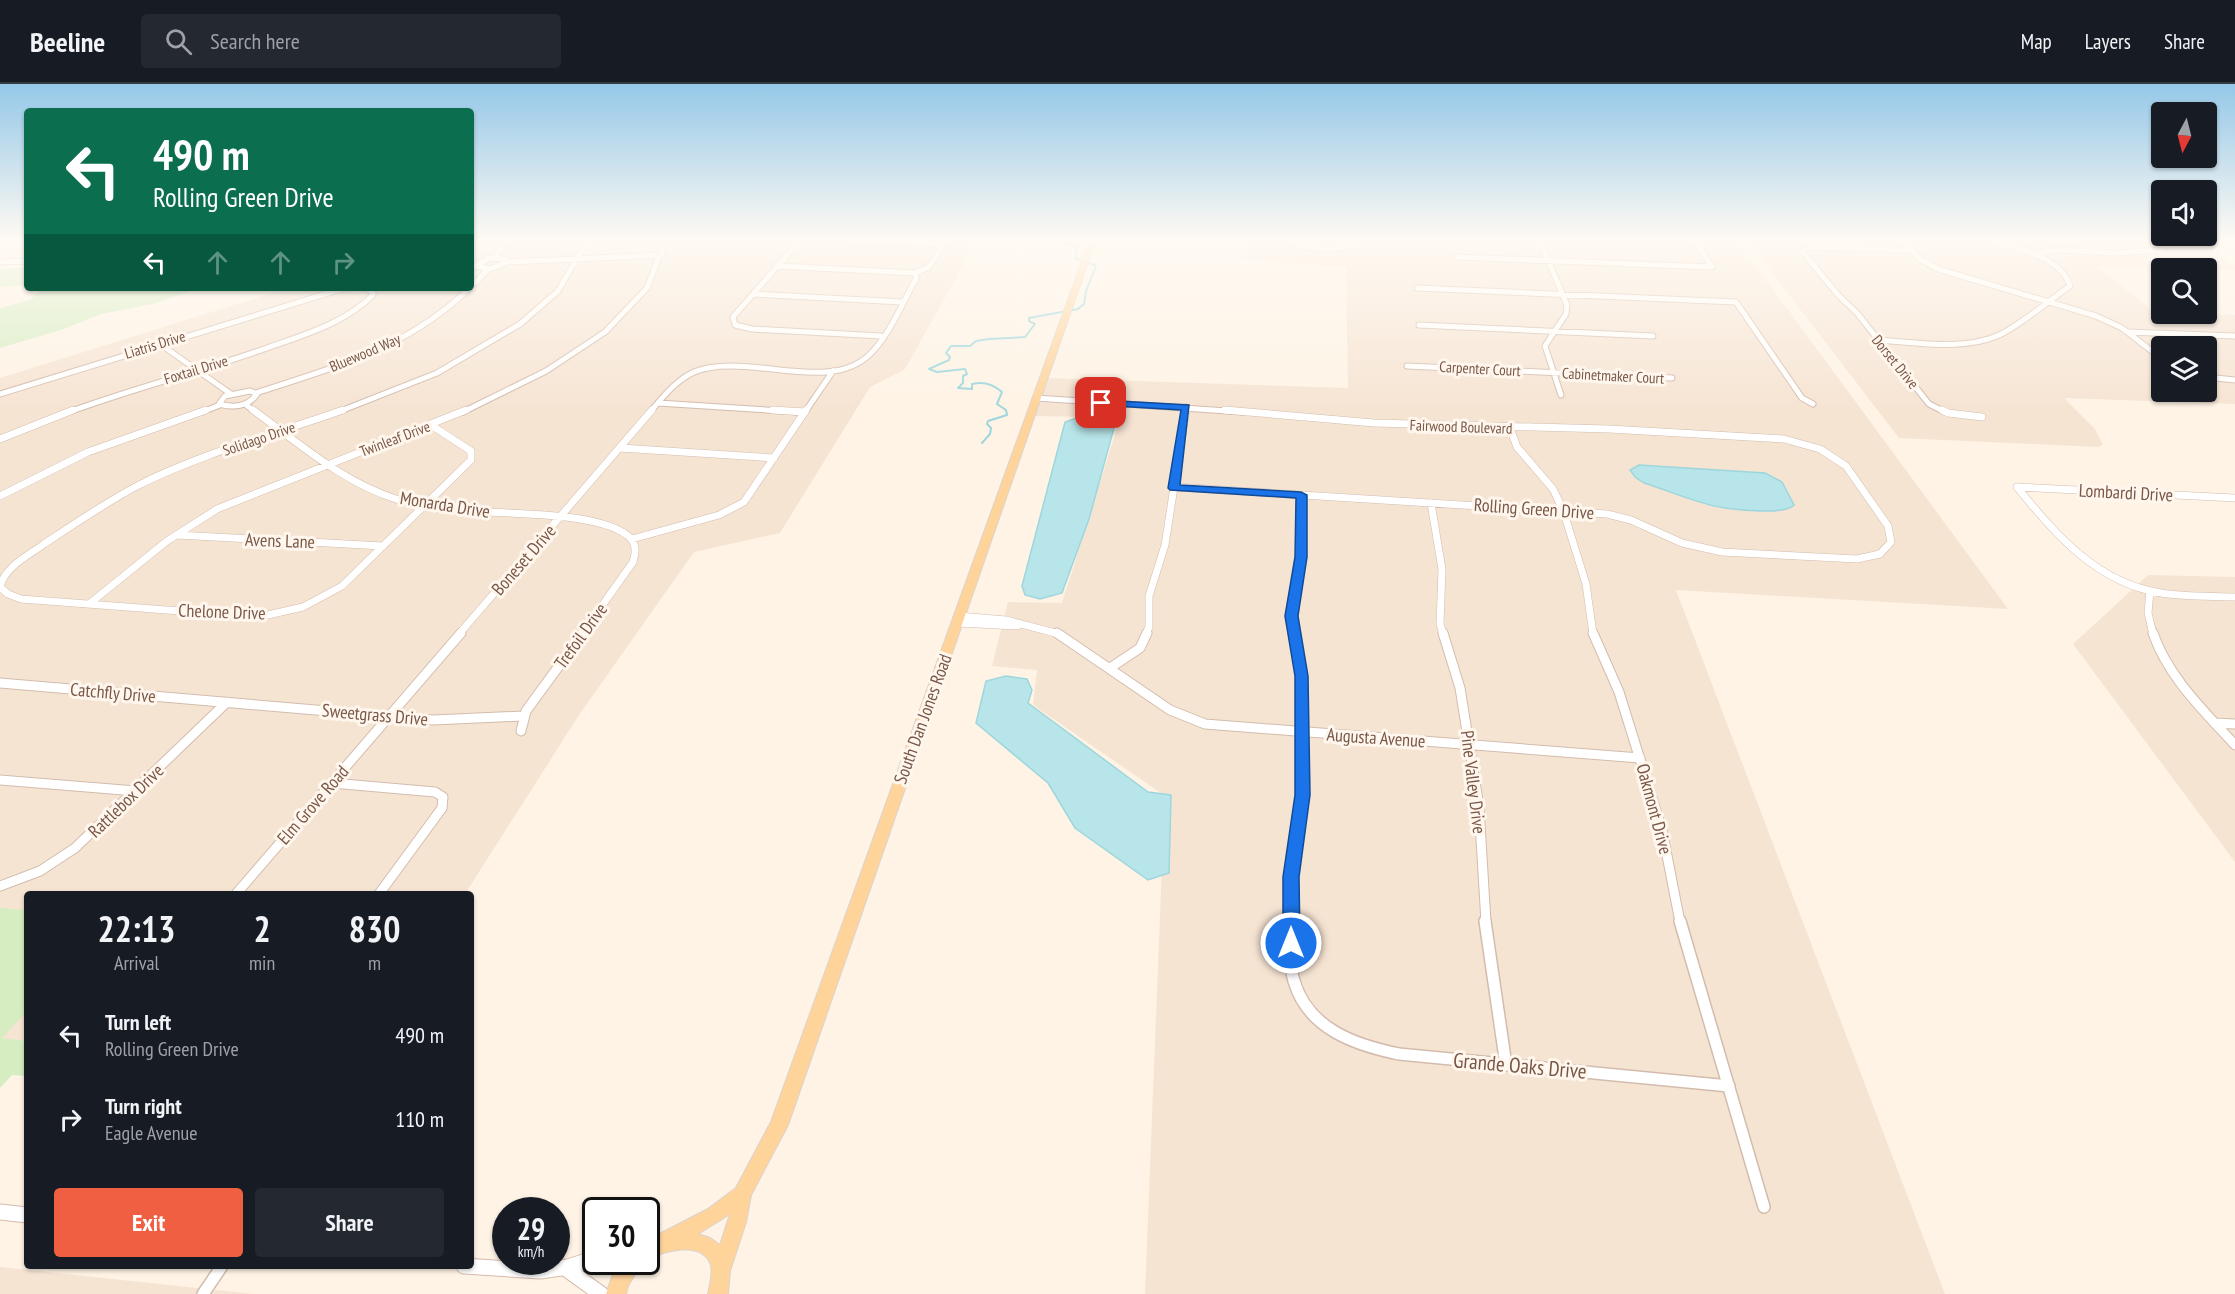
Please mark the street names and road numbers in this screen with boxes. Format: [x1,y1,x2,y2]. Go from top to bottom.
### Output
street label: Liatris Drive [122,326,188,363]
street label: Bluewood Way [326,329,404,376]
street label: Dorset Drive [1868,331,1923,393]
street label: Foxtail Drive [162,351,230,388]
street label: Carpenter Court [1439,357,1521,380]
street label: Cabinetmaker Court [1561,363,1665,388]
street label: Fairwood Boulevard [1409,415,1513,438]
street label: Twinleaf Drive [357,416,433,461]
street label: Solidago Drive [220,417,298,460]
street label: Lombardi Drive [2078,479,2174,506]
street label: Monarda Drive [398,486,492,523]
street label: Rolling Green Drive [1473,493,1595,524]
street label: Boneset Drive [487,519,561,600]
street label: Avens Lane [245,528,315,553]
street label: Chelone Drive [178,598,266,625]
street label: Trefoil Drive [549,598,612,673]
street label: South Dan Jones Road [888,651,957,787]
street label: Catchfly Drive [69,677,157,708]
street label: Sweetgrass Drive [321,698,429,731]
street label: Augusta Avenue [1326,723,1426,752]
street label: Pine Valley Drive [1456,729,1491,835]
street label: Rattlebox Drive [83,759,168,842]
street label: Elm Grove Road [272,760,353,849]
street label: Oakmont Drive [1631,761,1678,857]
street label: Grande Oaks Drive [1452,1046,1588,1085]

